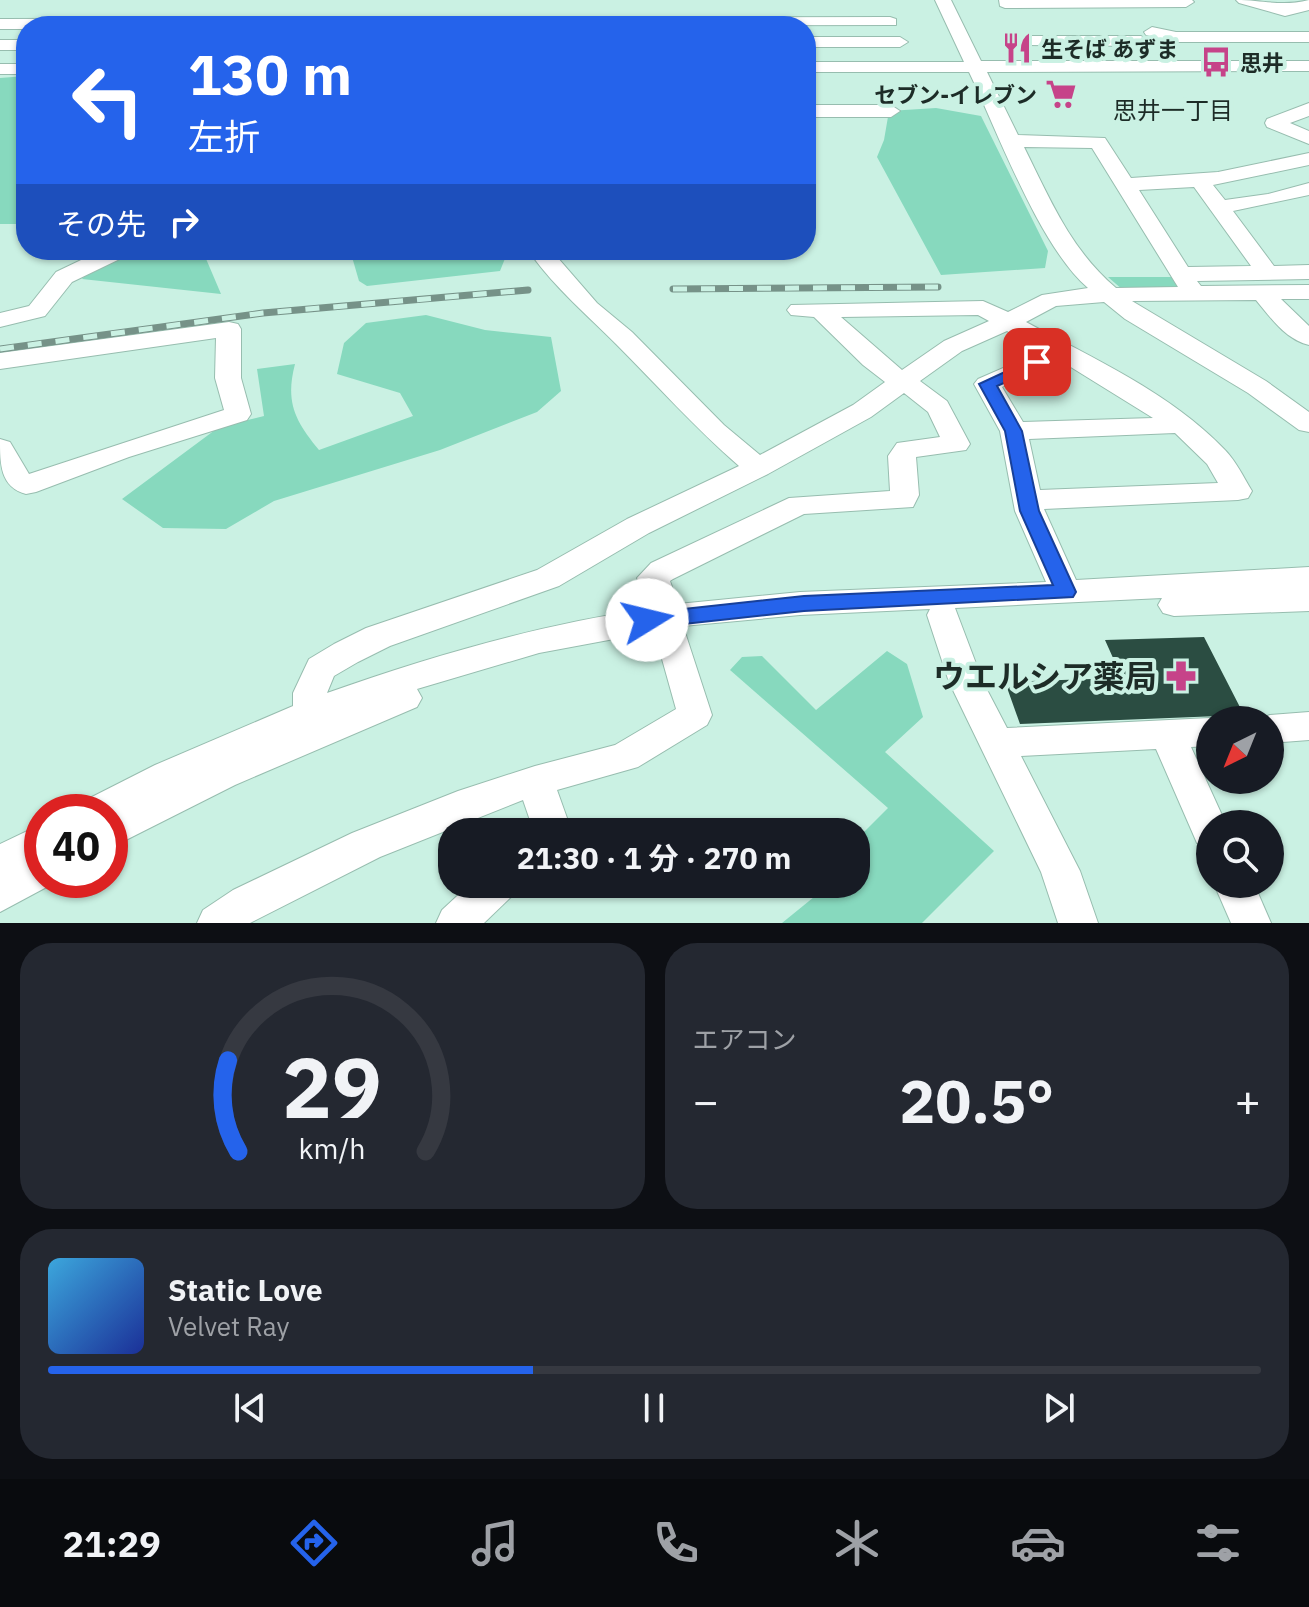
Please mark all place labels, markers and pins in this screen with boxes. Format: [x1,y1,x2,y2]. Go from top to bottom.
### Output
restaurant icon: 生そば あずま [1000,31,1034,65]
place label: 生そば あずま [1041,34,1178,63]
bus stop icon: 思井 [1199,45,1233,79]
place label: 思井 [1240,48,1284,77]
supermarket icon: セブン-イレブン [1044,77,1078,111]
place label: セブン-イレブン [874,80,1037,109]
pin [1003,328,1071,396]
place label: ウエルシア薬局 [933,655,1157,697]
pharmacy icon: ウエルシア薬局 [1164,659,1198,693]

